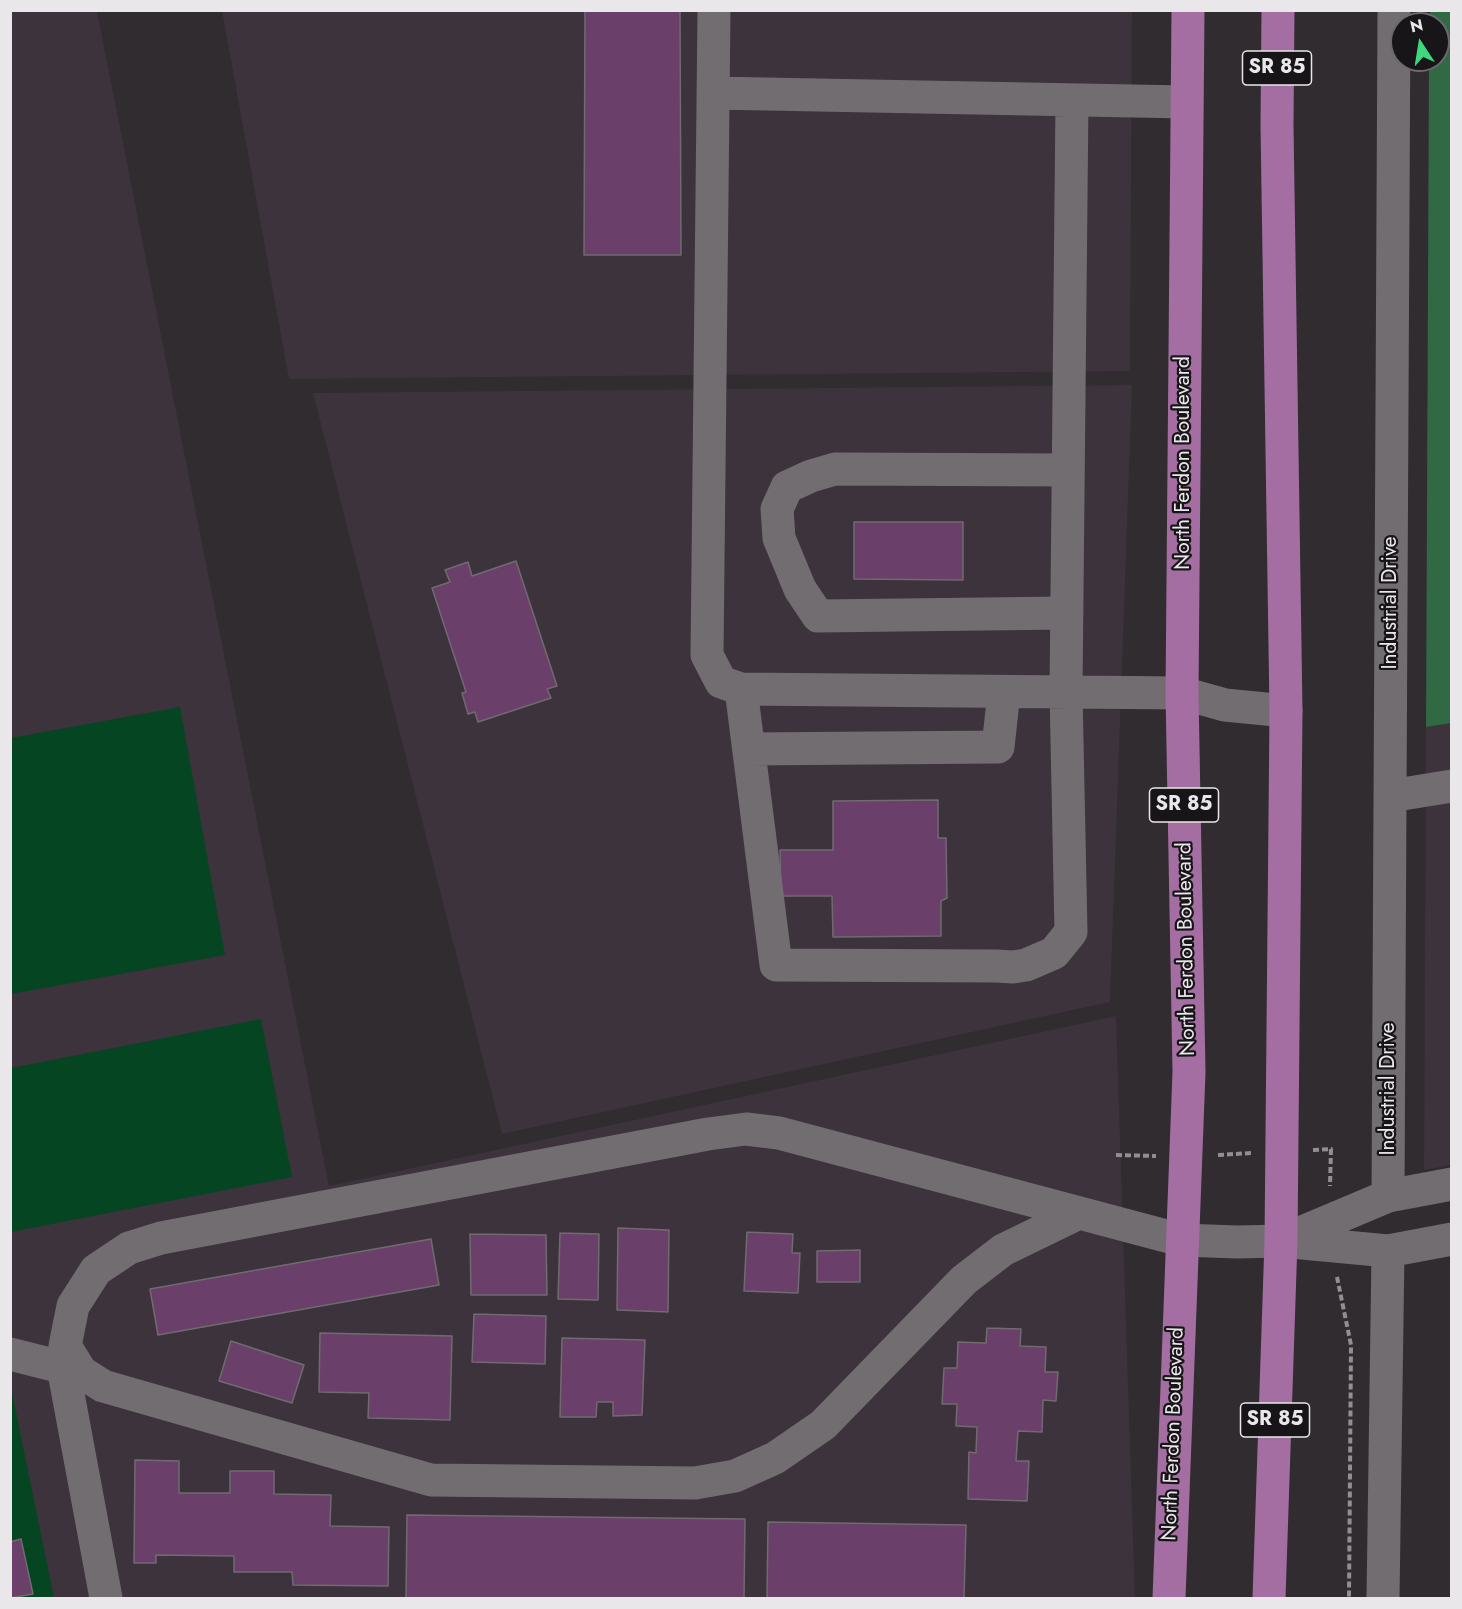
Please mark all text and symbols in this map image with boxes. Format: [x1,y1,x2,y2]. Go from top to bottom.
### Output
north arrow [1390,12,1450,72]
text: N [1408,13,1425,38]
road number: SR 85 [1242,51,1312,85]
street label: North Ferdon Boulevard [1171,356,1197,570]
street label: Industrial Drive [1378,536,1404,670]
road number: SR 85 [1150,788,1218,822]
street label: North Ferdon Boulevard [1173,842,1201,1056]
street label: Industrial Drive [1376,1022,1402,1156]
street label: North Ferdon Boulevard [1158,1327,1190,1541]
road number: SR 85 [1240,1403,1310,1437]

